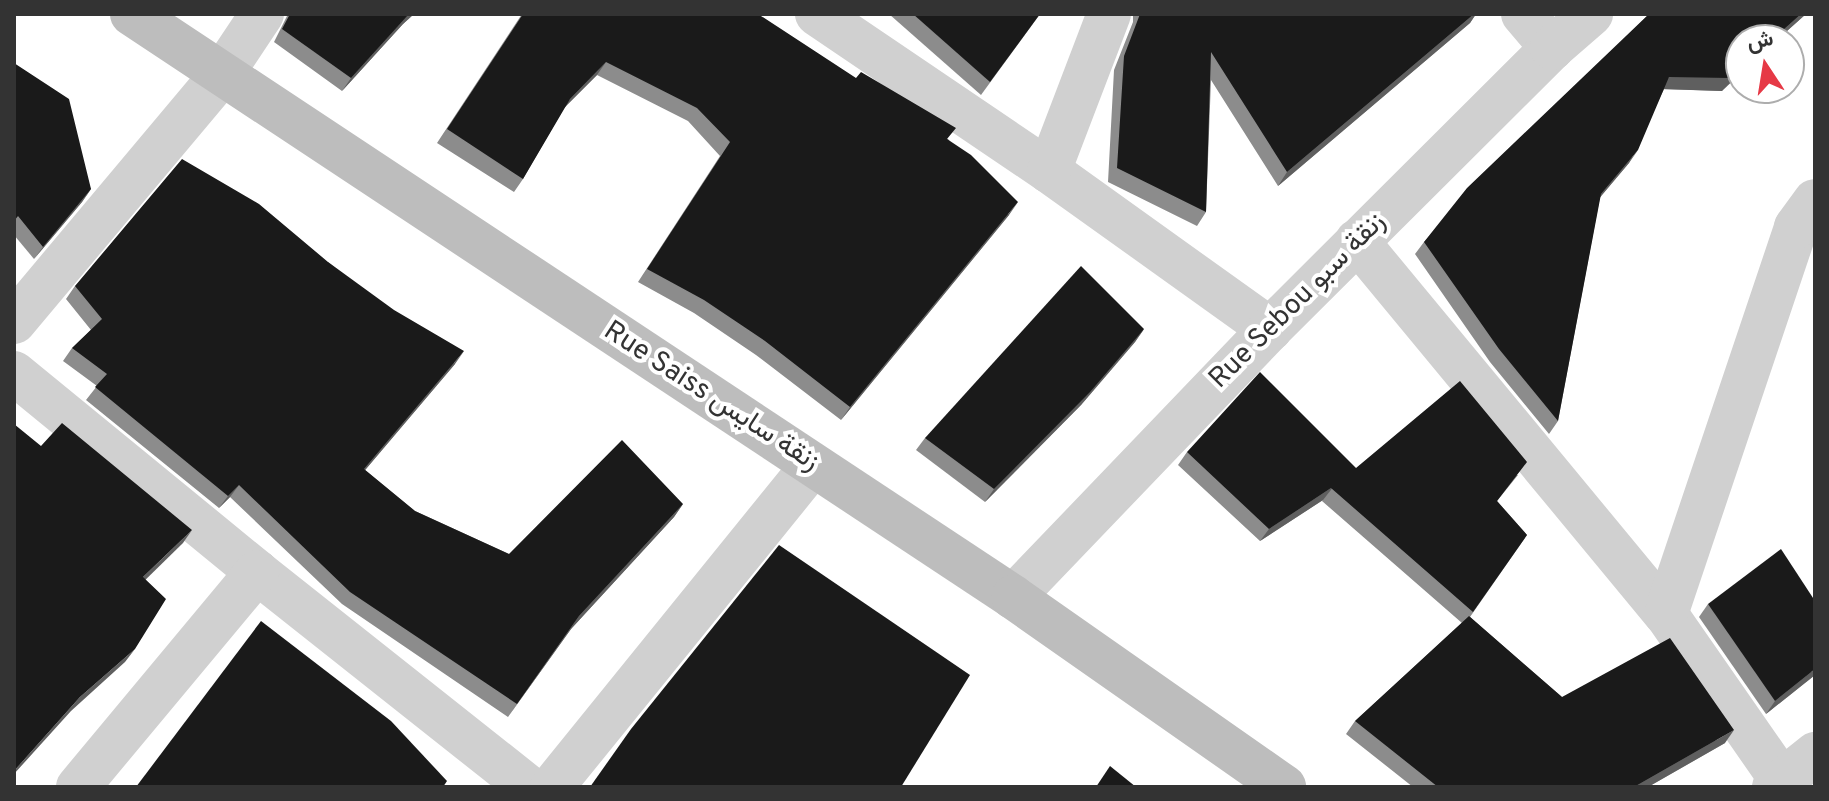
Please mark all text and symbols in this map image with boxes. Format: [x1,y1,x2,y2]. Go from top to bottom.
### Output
north arrow [1725,24,1805,104]
text: ش [1745,26,1776,58]
street label: Rue Sebou زنقة سبو [1203,206,1393,396]
street label: Rue Saiss زنقة سايس [597,315,825,479]

